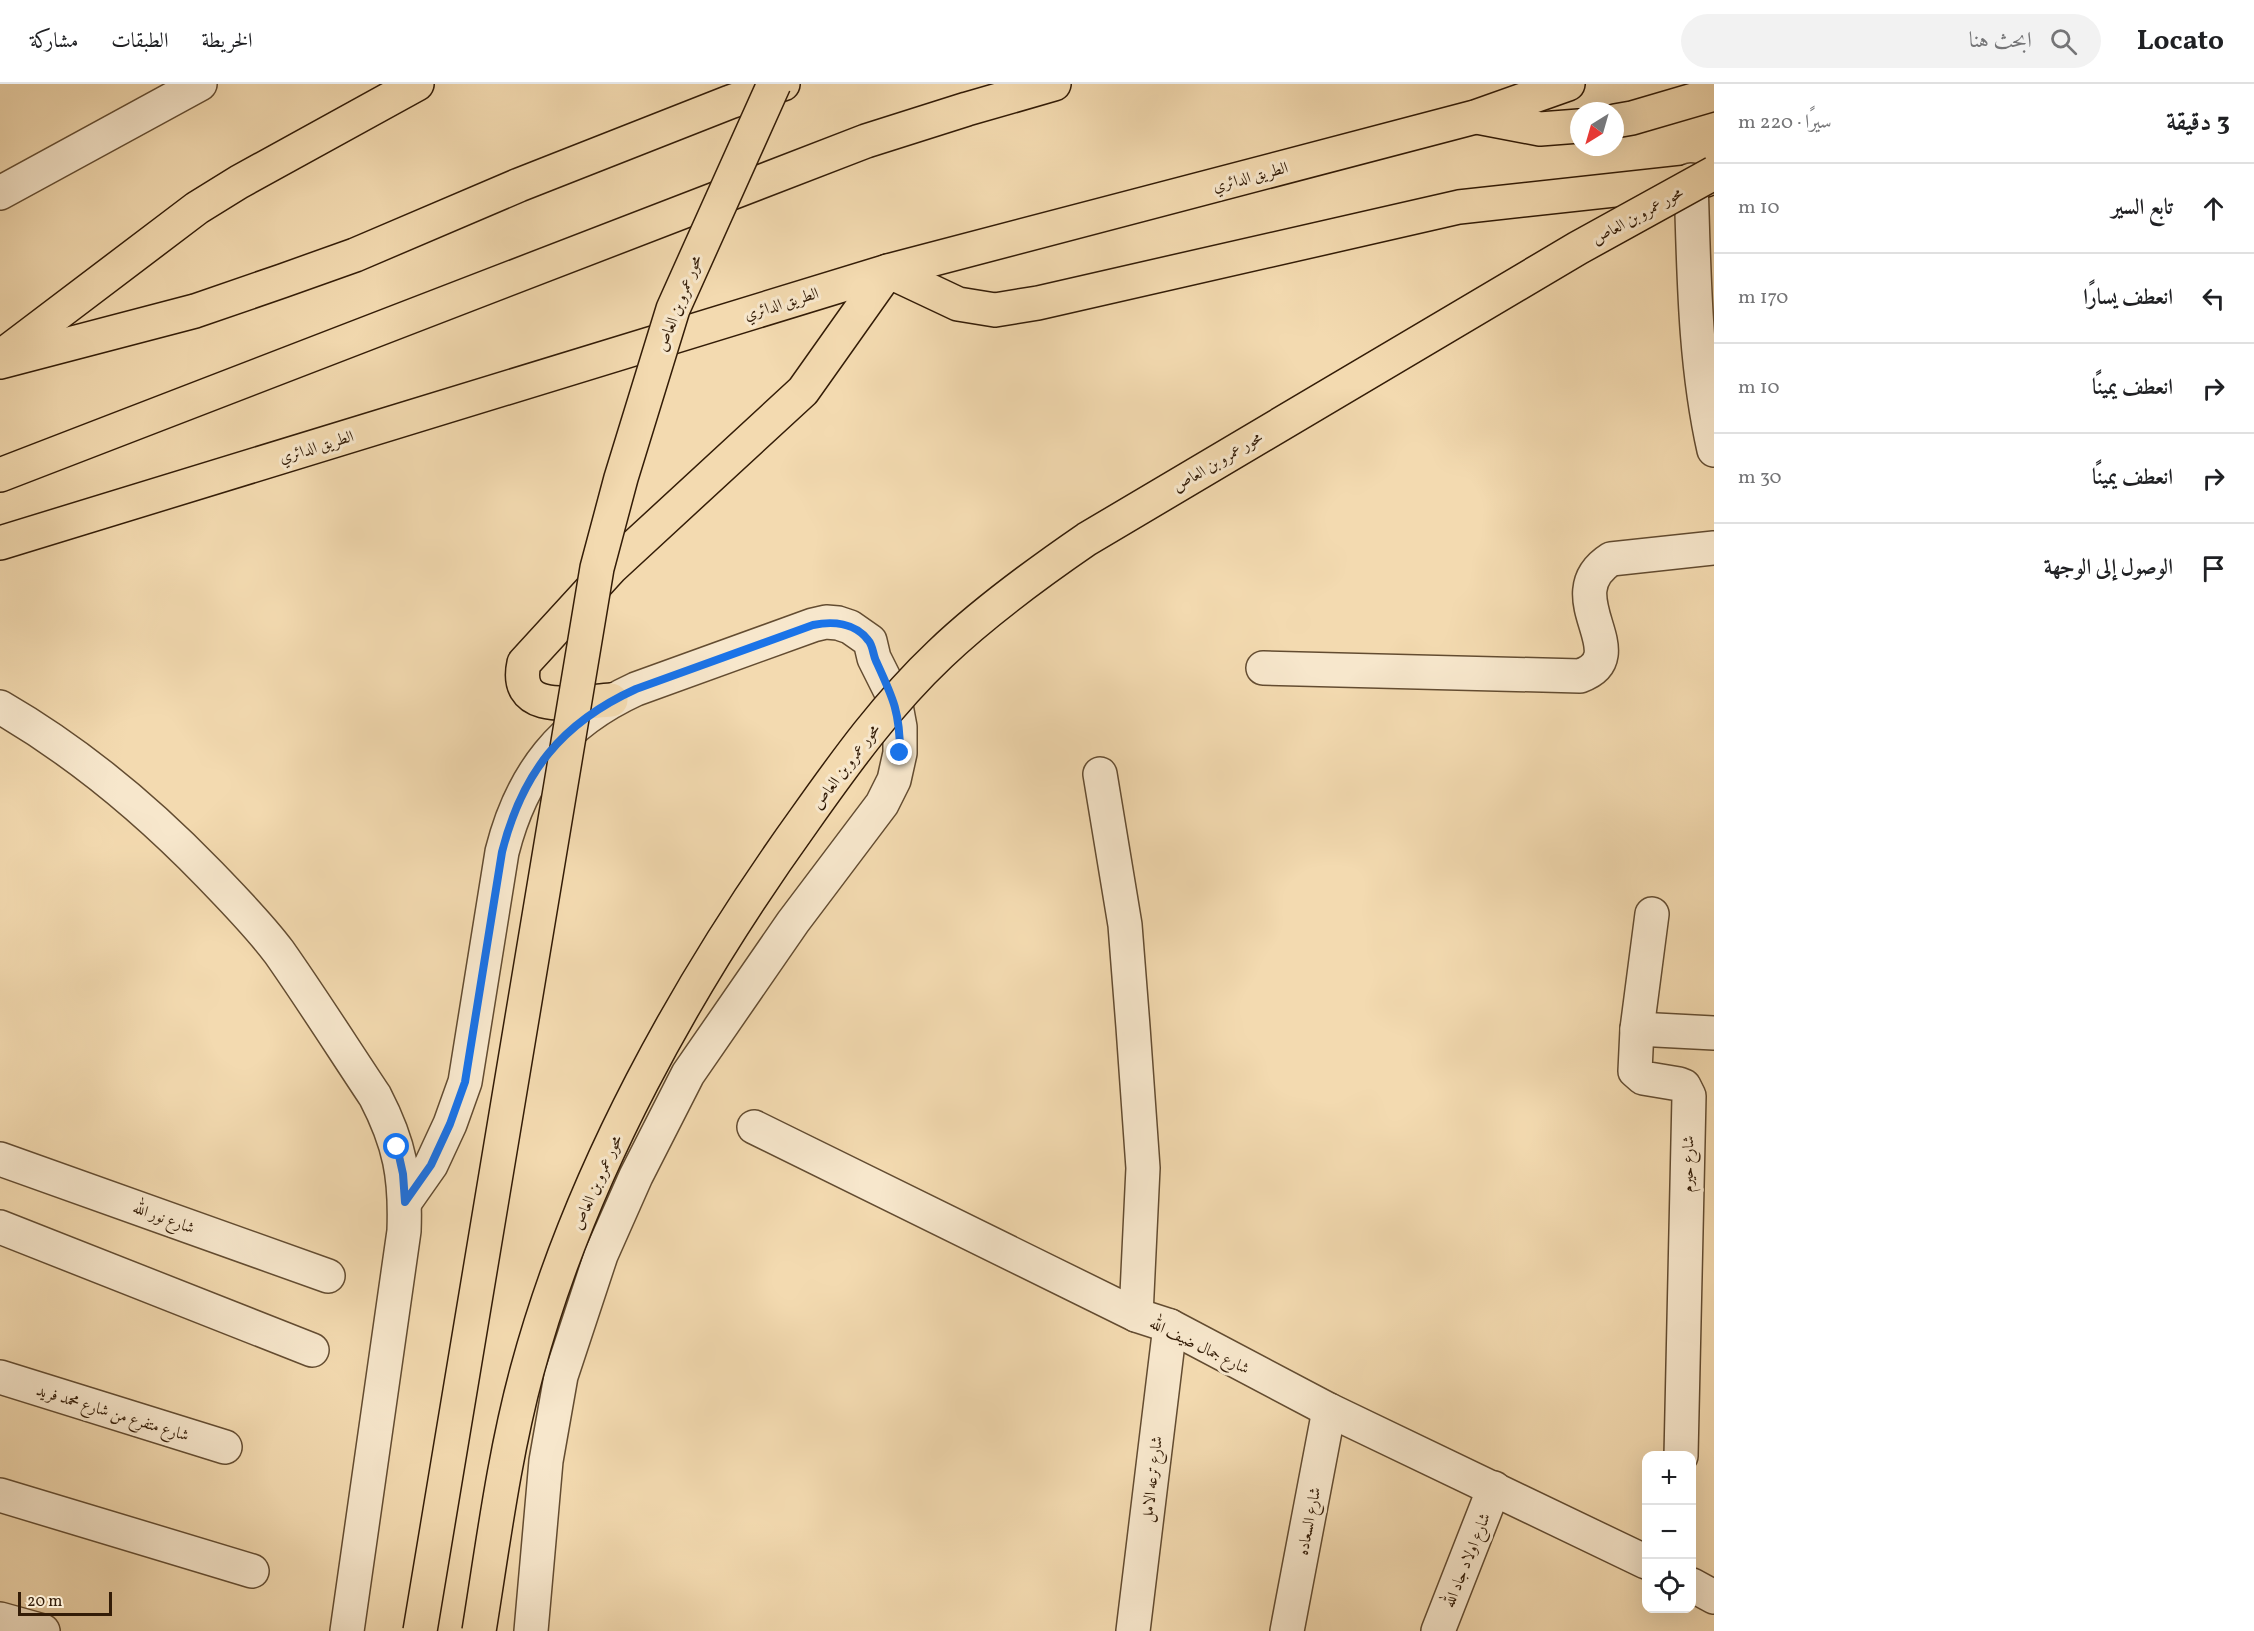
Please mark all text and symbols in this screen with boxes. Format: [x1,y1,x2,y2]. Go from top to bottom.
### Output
search box [1681,14,2101,68]
text: Locato [2137,22,2224,61]
icon: search [2047,25,2080,58]
text: ابحث هنا [1969,26,2032,57]
text: مشاركة [30,27,78,56]
text: الطبقات [111,27,168,56]
text: الخريطة [201,27,253,56]
north arrow [1570,102,1624,156]
text: 3 دقيقة [2166,105,2230,141]
text: سيرًا · 220 m [1738,109,1832,137]
street label: الطريق الدائري [1210,157,1291,199]
street label: محور عمرو بن العاص [1588,182,1688,251]
icon: ahead [2197,192,2230,225]
text: تابع السير [2111,193,2173,224]
text: 10 m [1738,194,1779,222]
street label: محور عمرو بن العاص [651,252,708,355]
icon: left [2197,282,2230,315]
street label: الطريق الدائري [741,283,822,327]
text: انعطف يسارًا [2083,283,2173,314]
text: 170 m [1738,284,1788,312]
icon: right [2197,372,2230,405]
text: انعطف يمينًا [2092,373,2173,404]
text: 10 m [1738,374,1779,402]
street label: الطريق الدائري [276,426,357,470]
street label: محور عمرو بن العاص [1169,427,1267,498]
icon: right [2197,462,2230,495]
text: انعطف يمينًا [2092,463,2173,494]
text: 30 m [1738,464,1782,492]
icon: arrive [2197,552,2230,585]
text: الوصول إلى الوجهة [2044,553,2173,584]
street label: محور عمرو بن العاص [807,720,886,814]
route end [886,739,912,765]
street label: محور عمرو بن العاص [567,1132,629,1234]
route start [383,1133,409,1159]
street label: شارع حيرم [1678,1135,1702,1193]
street label: شارع نور الله [129,1195,198,1241]
street label: شارع جمال ضيف الله [1145,1310,1254,1381]
street label: شارع متفرع من شارع محمد فريد [33,1380,192,1449]
street label: شارع ترعه الامل [1137,1435,1170,1524]
map controls [1642,1451,1696,1613]
button: + [1642,1451,1696,1505]
street label: شارع السعاده [1293,1485,1328,1558]
button: − [1642,1505,1696,1559]
street label: شارع اولاد جاد الله [1436,1509,1498,1612]
button: locate [1642,1559,1696,1613]
scale bar [18,1589,112,1616]
text: 20 m [27,1591,62,1613]

